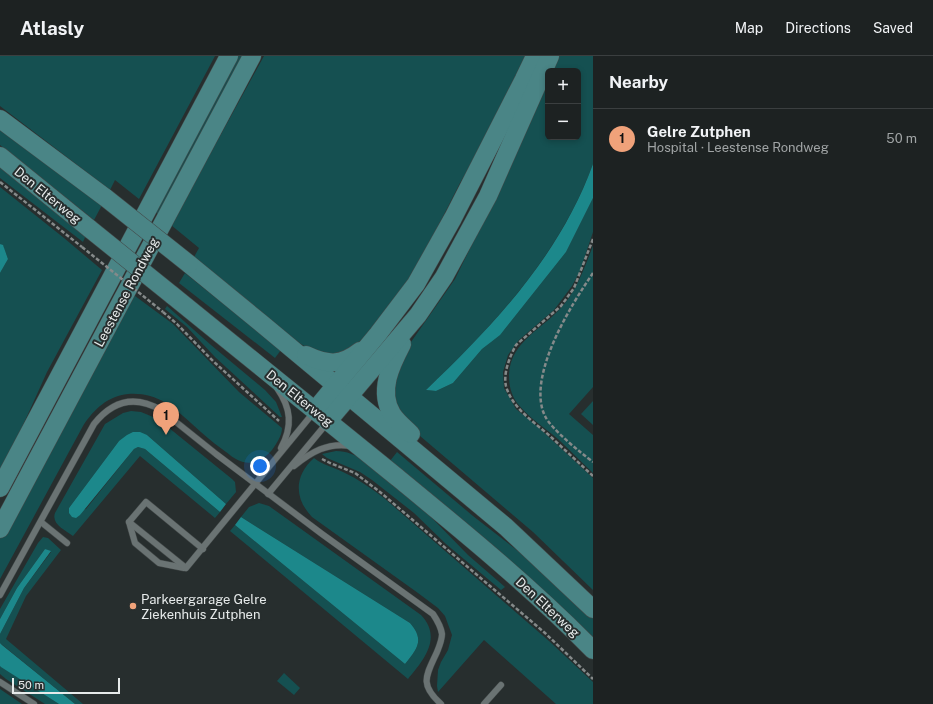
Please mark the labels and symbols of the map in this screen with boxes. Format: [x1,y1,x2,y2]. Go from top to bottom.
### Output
street label: Den Elterweg [11,164,84,227]
street label: Leestense Rondweg [91,235,162,349]
street label: Den Elterweg [263,367,336,430]
pin: 1 [153,402,179,435]
your location [250,456,270,476]
street label: Den Elterweg [513,574,583,641]
place label: Parkeergarage Gelre Ziekenhuis Zutphen [141,592,267,622]
marker: Parkeergarage Gelre Ziekenhuis Zutphen [128,601,138,611]
scale bar [12,676,120,695]

